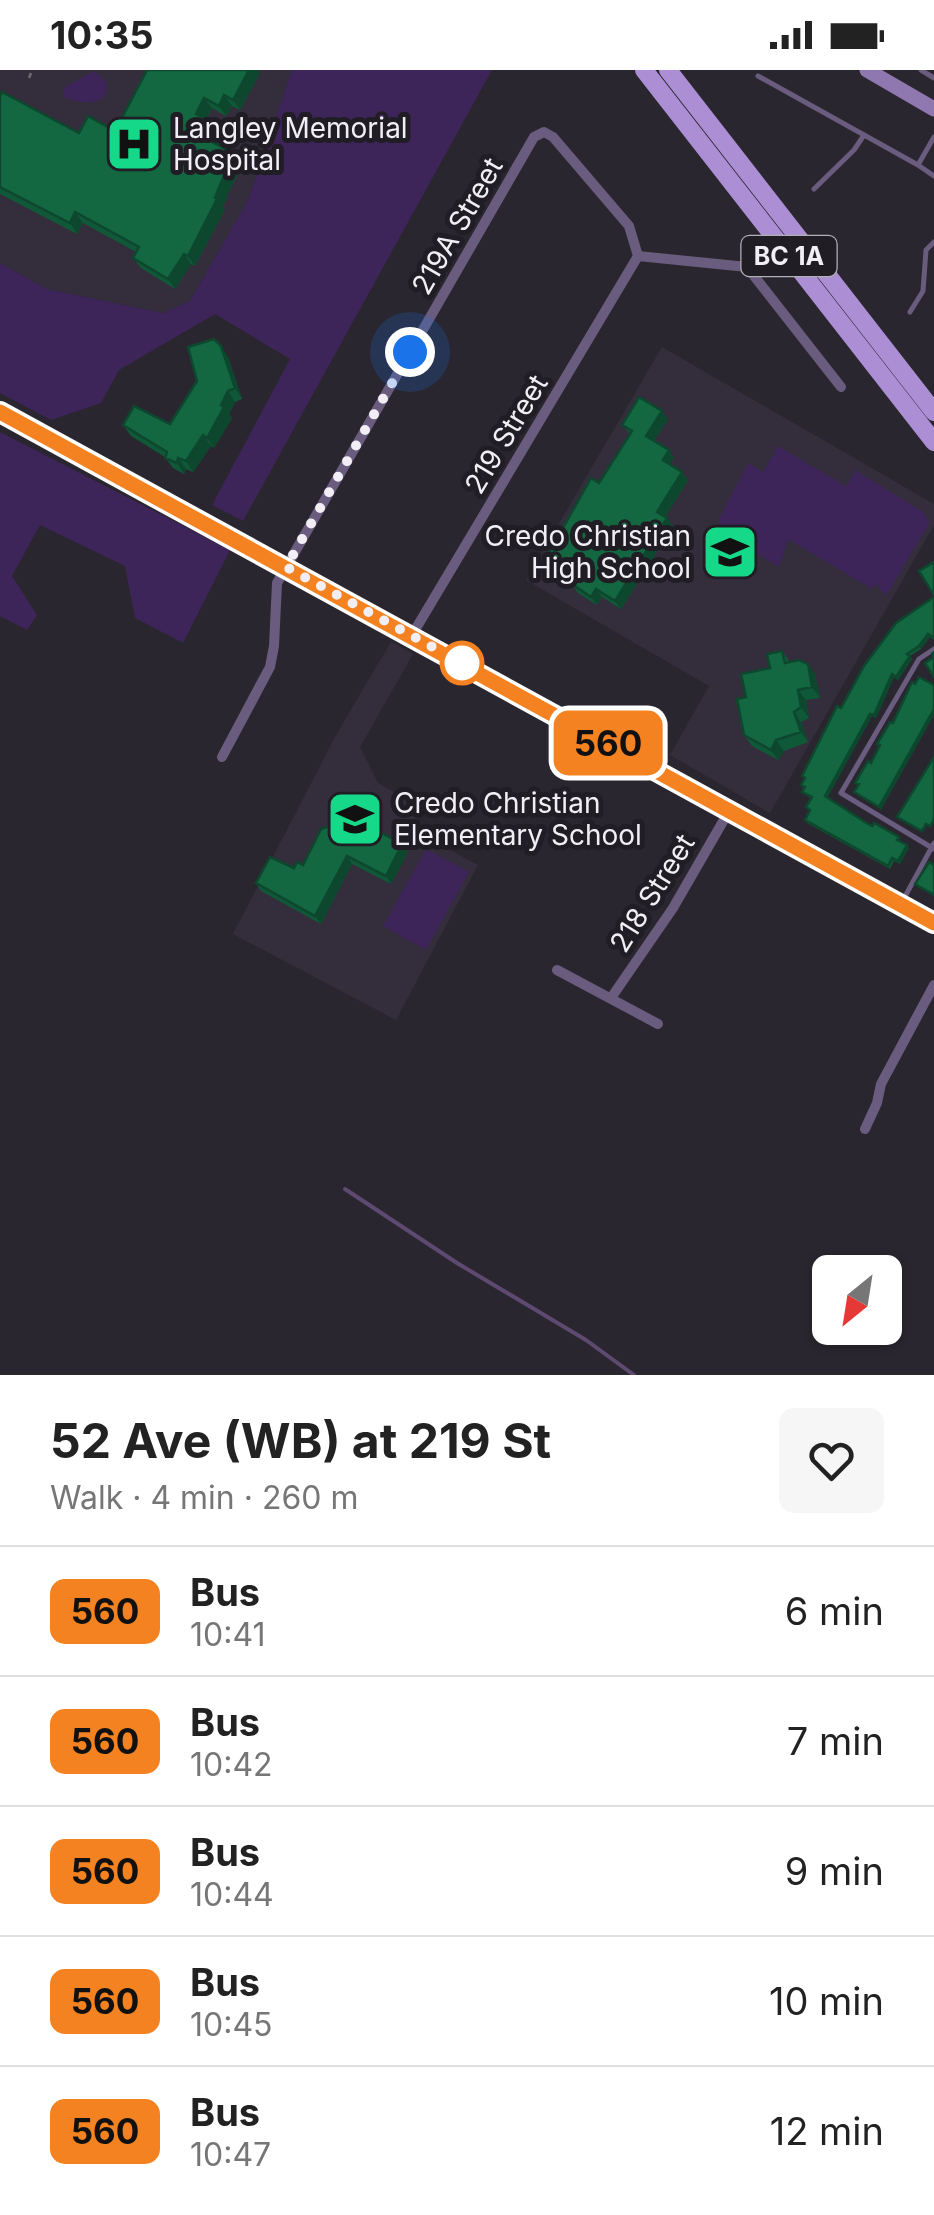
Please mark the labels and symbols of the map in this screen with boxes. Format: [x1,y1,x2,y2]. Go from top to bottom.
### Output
place label: Langley Memorial Hospital [173,111,408,177]
hospital icon: Langley Memorial Hospital [104,114,164,174]
street label: 219A Street [404,152,510,300]
road number: BC 1A [742,236,836,276]
your location [385,327,435,377]
street label: 219 Street [457,368,555,500]
place label: Credo Christian High School [485,519,691,585]
school or university icon: Credo Christian High School [700,522,760,582]
unlabelled marker [441,642,483,684]
line badge: 560 [550,710,666,776]
place label: Credo Christian Elementary School [394,786,642,852]
school or university icon: Credo Christian Elementary School [325,789,385,849]
street label: 218 Street [602,828,702,958]
north arrow [812,1255,902,1345]

